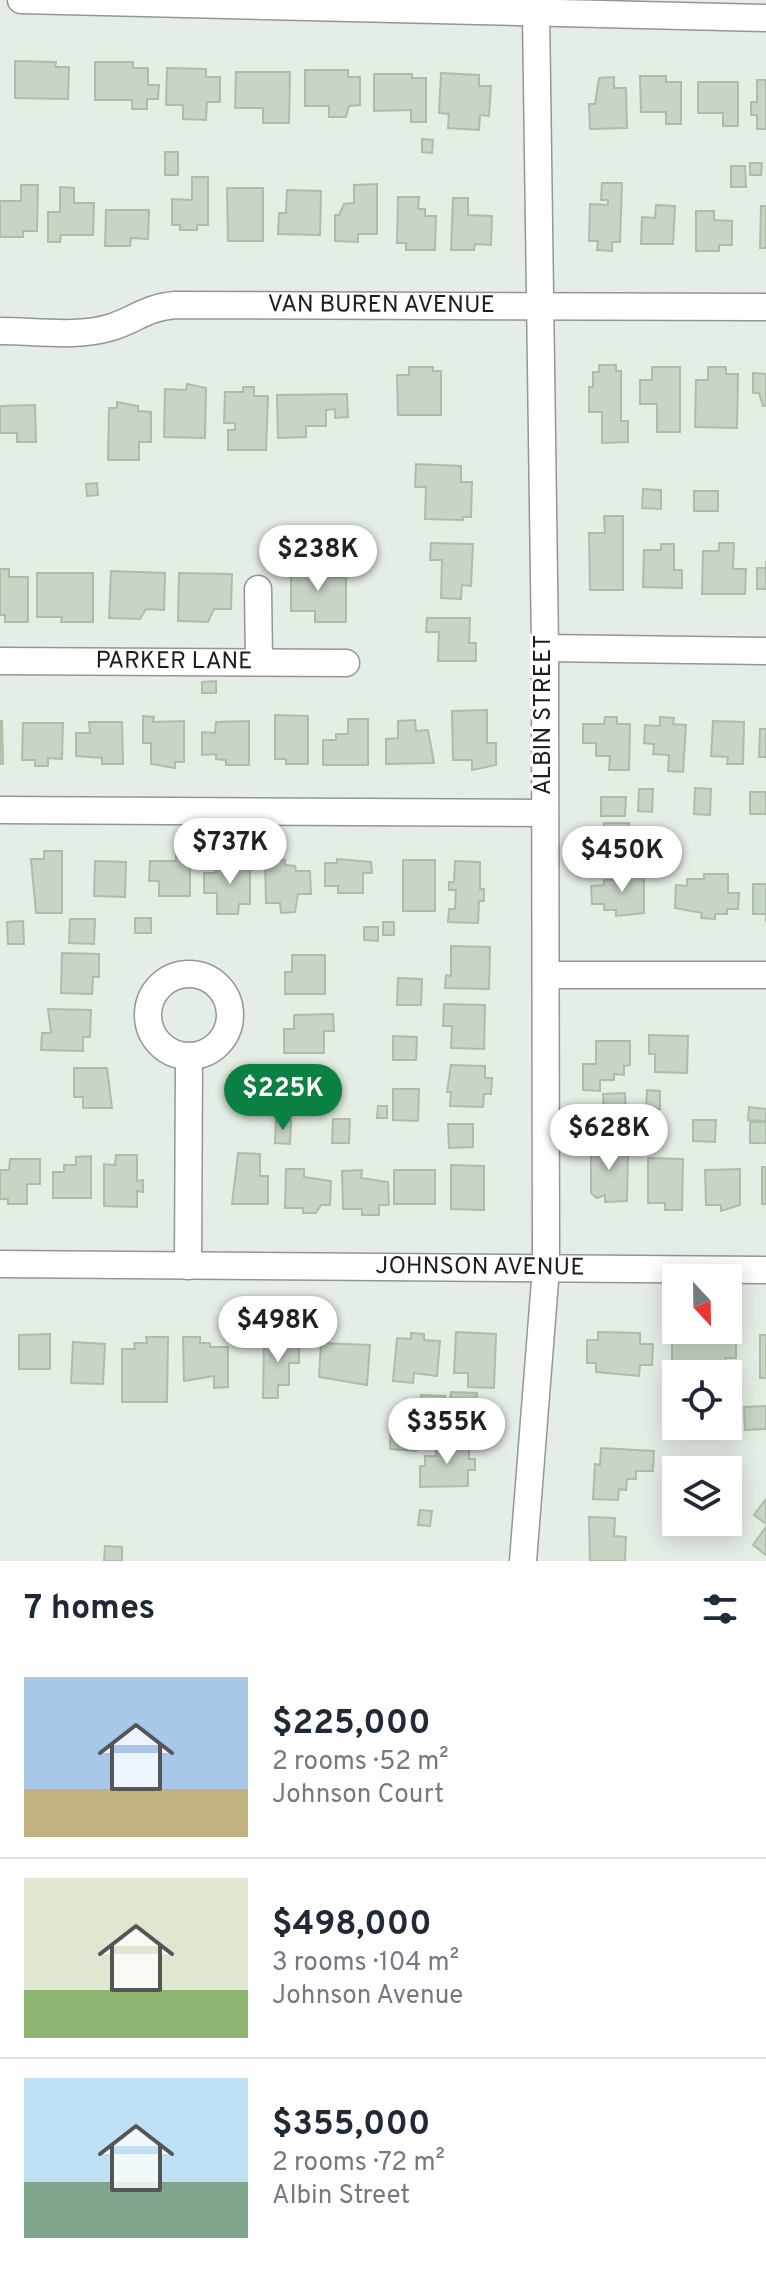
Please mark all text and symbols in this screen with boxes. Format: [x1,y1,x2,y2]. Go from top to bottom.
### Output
street label: VAN BUREN AVENUE [268,290,495,321]
pin: $238K [262,525,374,593]
text: $238K [277,534,359,567]
street label: ALBIN STREET [529,635,559,795]
street label: PARKER LANE [95,647,253,677]
pin: $737K [174,818,286,886]
pin: $450K [566,826,678,894]
text: $737K [192,827,268,860]
text: $450K [580,835,664,868]
pin: $225K [227,1064,339,1132]
text: $225K [242,1073,324,1106]
pin: $628K [553,1104,665,1172]
text: $628K [568,1113,650,1146]
street label: JOHNSON AVENUE [375,1252,585,1284]
north arrow [662,1264,742,1344]
map controls [662,1264,742,1536]
pin: $498K [222,1296,334,1364]
text: $498K [236,1305,320,1338]
button: locate [662,1360,742,1440]
pin: $355K [391,1398,503,1466]
text: $355K [406,1407,488,1440]
button: layers [662,1456,742,1536]
icon: filters [698,1587,742,1631]
text: 7 homes [24,1588,155,1631]
text: $225,000 [272,1703,431,1746]
icon: home [88,1709,184,1805]
text: 2 rooms · 52 m² [272,1746,449,1779]
text: Johnson Court [272,1779,444,1812]
text: $498,000 [272,1904,432,1947]
icon: home [88,1910,184,2006]
text: 3 rooms · 104 m² [272,1947,459,1980]
text: Johnson Avenue [272,1980,463,2013]
text: $355,000 [272,2104,430,2147]
icon: home [88,2110,184,2206]
text: 2 rooms · 72 m² [272,2147,445,2180]
text: Albin Street [272,2180,410,2213]

